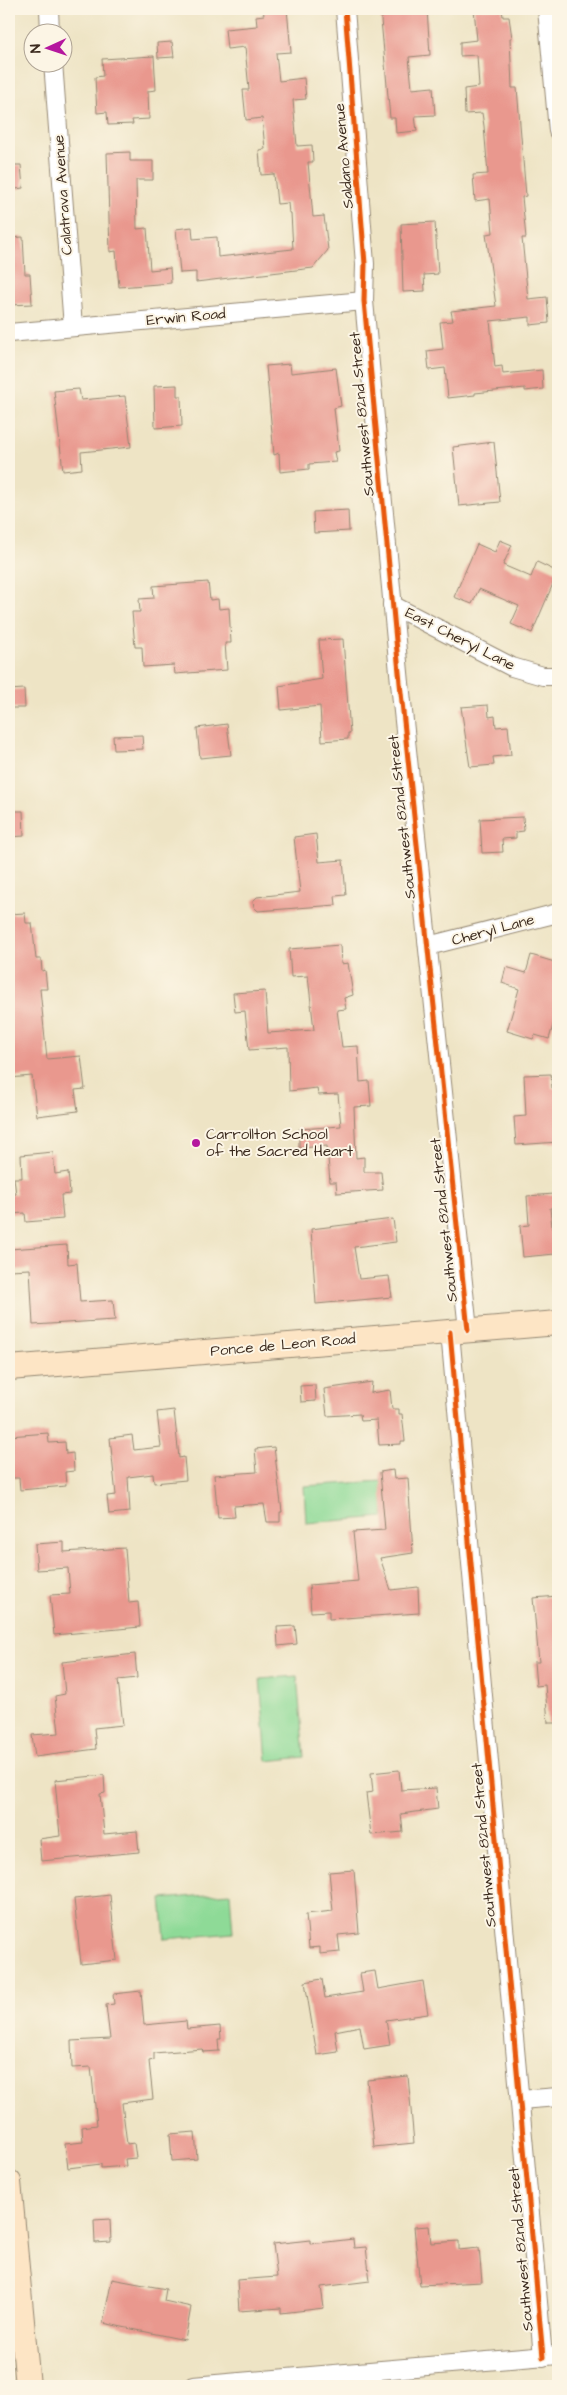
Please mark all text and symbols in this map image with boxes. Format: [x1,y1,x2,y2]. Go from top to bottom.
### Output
north arrow [22,22,72,72]
text: N [26,44,46,54]
street label: Saldano Avenue [329,102,359,210]
street label: Calatrava Avenue [48,134,78,256]
street label: Erwin Road [145,303,227,331]
street label: Southwest 82nd Street [344,331,380,497]
street label: East Cheryl Lane [401,602,519,677]
street label: Southwest 82nd Street [383,734,421,900]
street label: Cheryl Lane [449,909,537,952]
place label: Carrollton School of the Sacred Heart [206,1124,353,1162]
marker: Carrollton School of the Sacred Heart [190,1137,202,1149]
street label: Southwest 82nd Street [425,1137,463,1303]
street label: Ponce de Leon Road [209,1328,357,1362]
street label: Southwest 82nd Street [466,1762,502,1928]
street label: Southwest 82nd Street [503,2166,539,2332]

